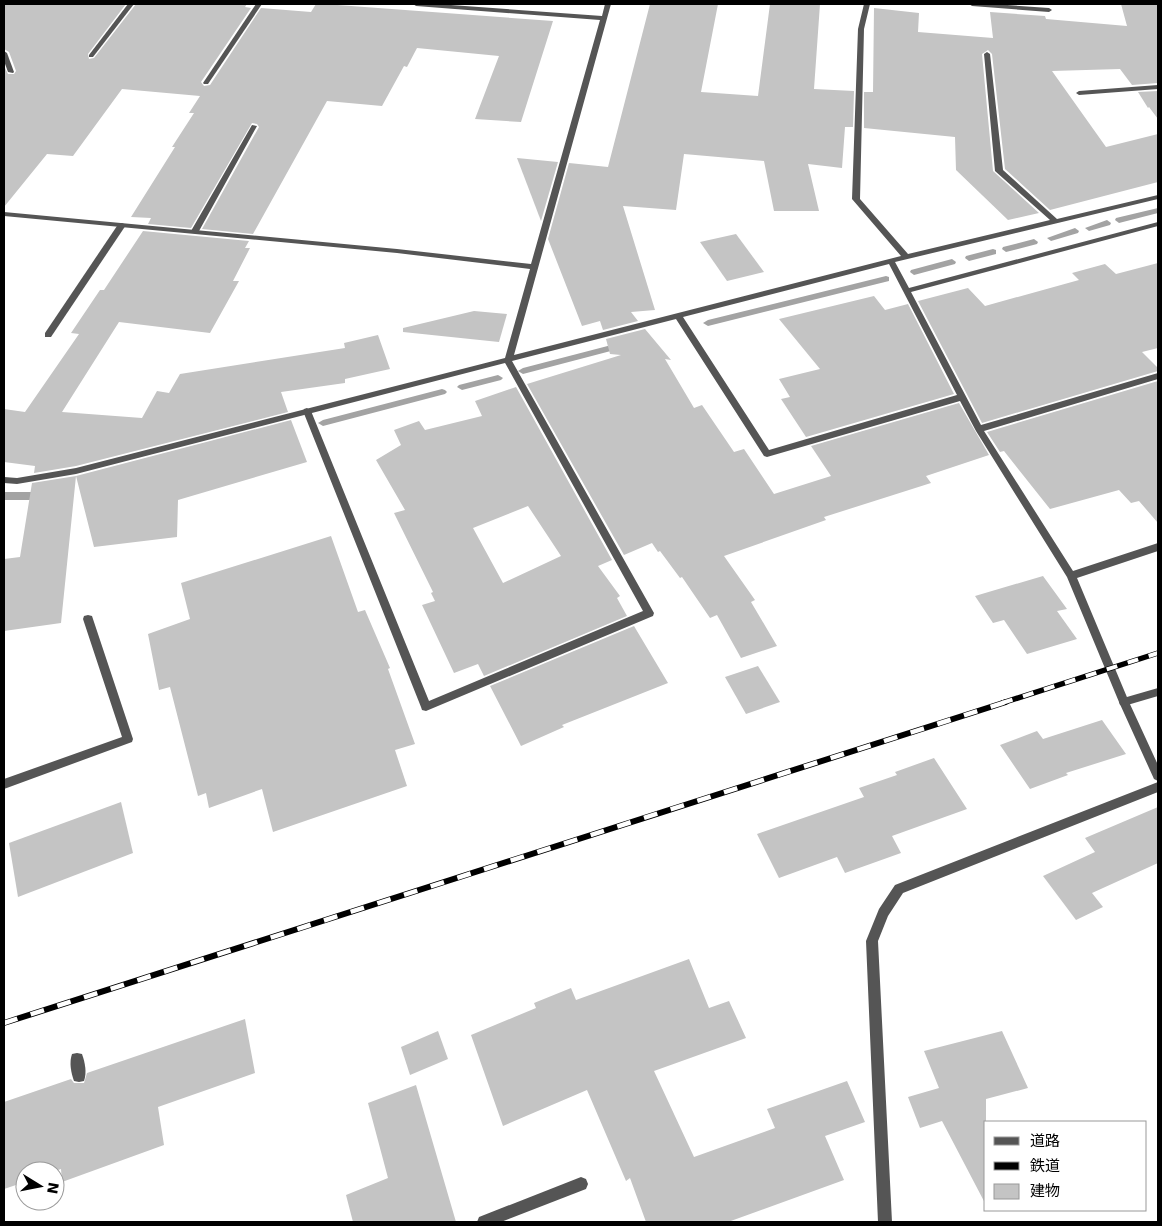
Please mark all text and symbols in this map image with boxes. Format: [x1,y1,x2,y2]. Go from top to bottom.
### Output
legend [984,1121,1147,1211]
text: 道路 [1030,1132,1060,1150]
text: 鉄道 [1030,1157,1060,1175]
north arrow [15,1161,65,1211]
text: N [44,1181,62,1195]
text: 建物 [1030,1182,1060,1200]

